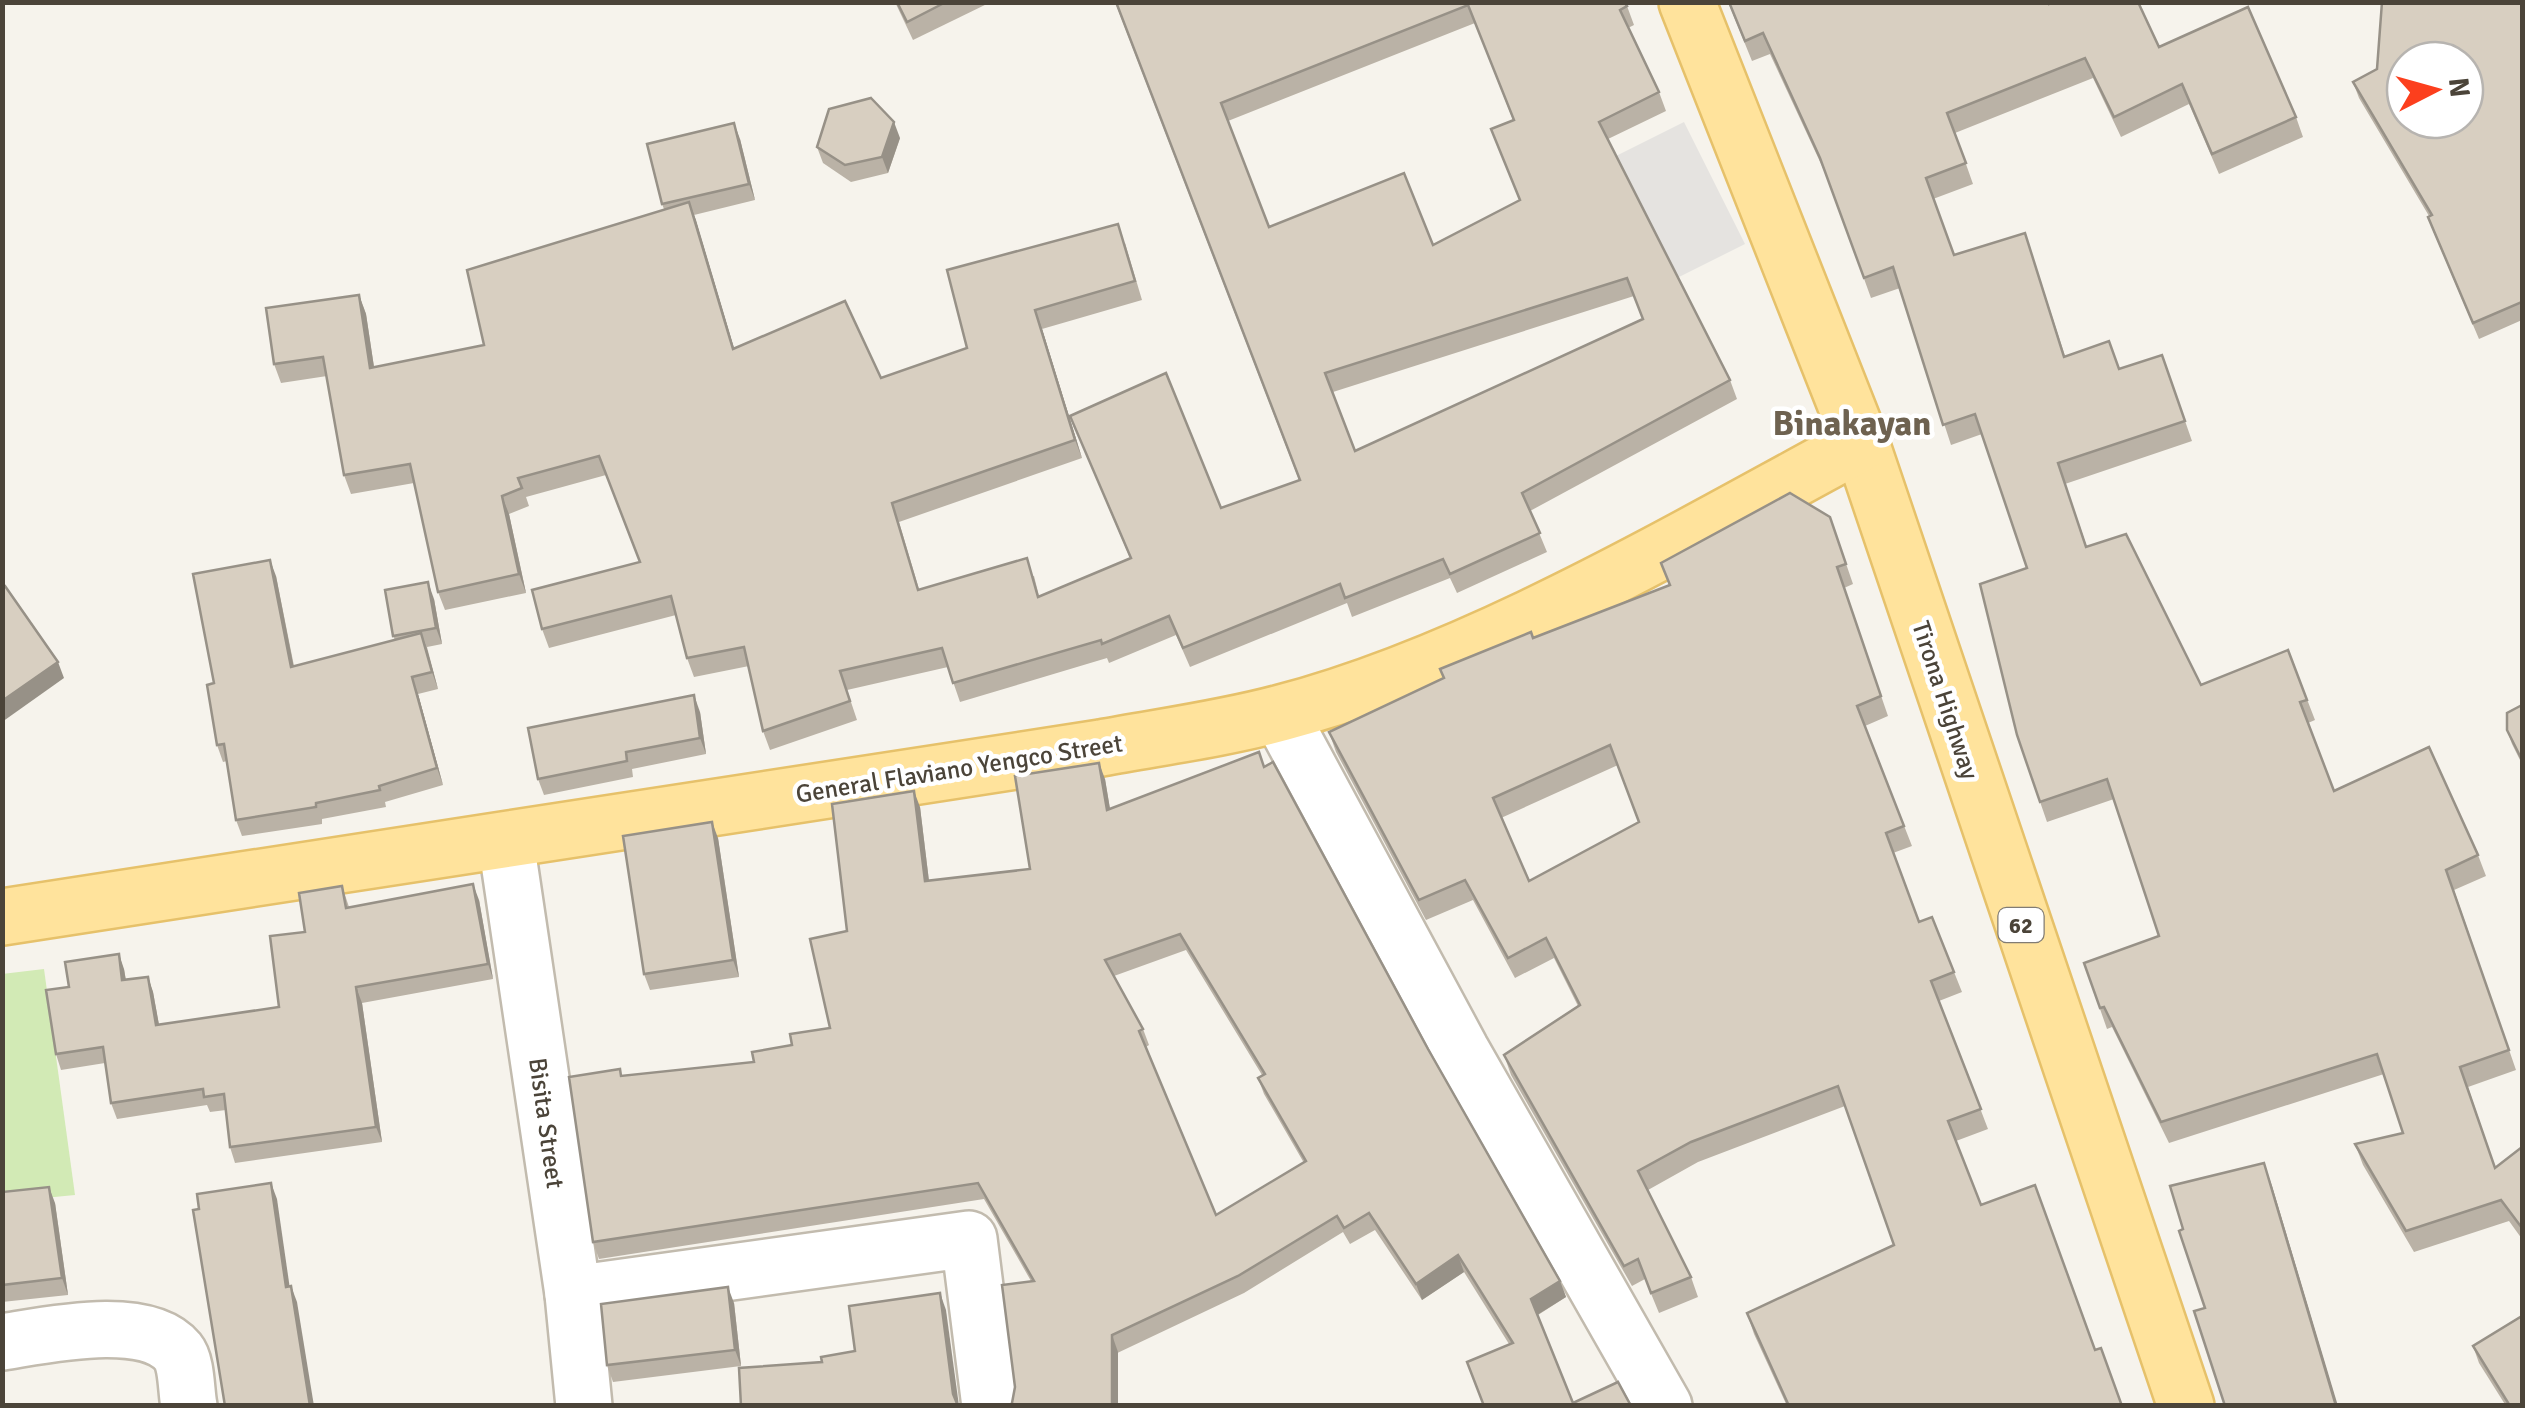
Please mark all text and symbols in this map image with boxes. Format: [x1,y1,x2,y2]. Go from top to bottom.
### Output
north arrow [2385,40,2485,140]
text: N [2441,76,2477,99]
district label: Binakayan [1773,402,1931,445]
street label: Tirona Highway [1905,617,1986,783]
street label: General Flaviano Yengco Street [793,727,1125,810]
road number: 62 [1998,908,2044,942]
street label: Bisita Street [522,1056,571,1191]

